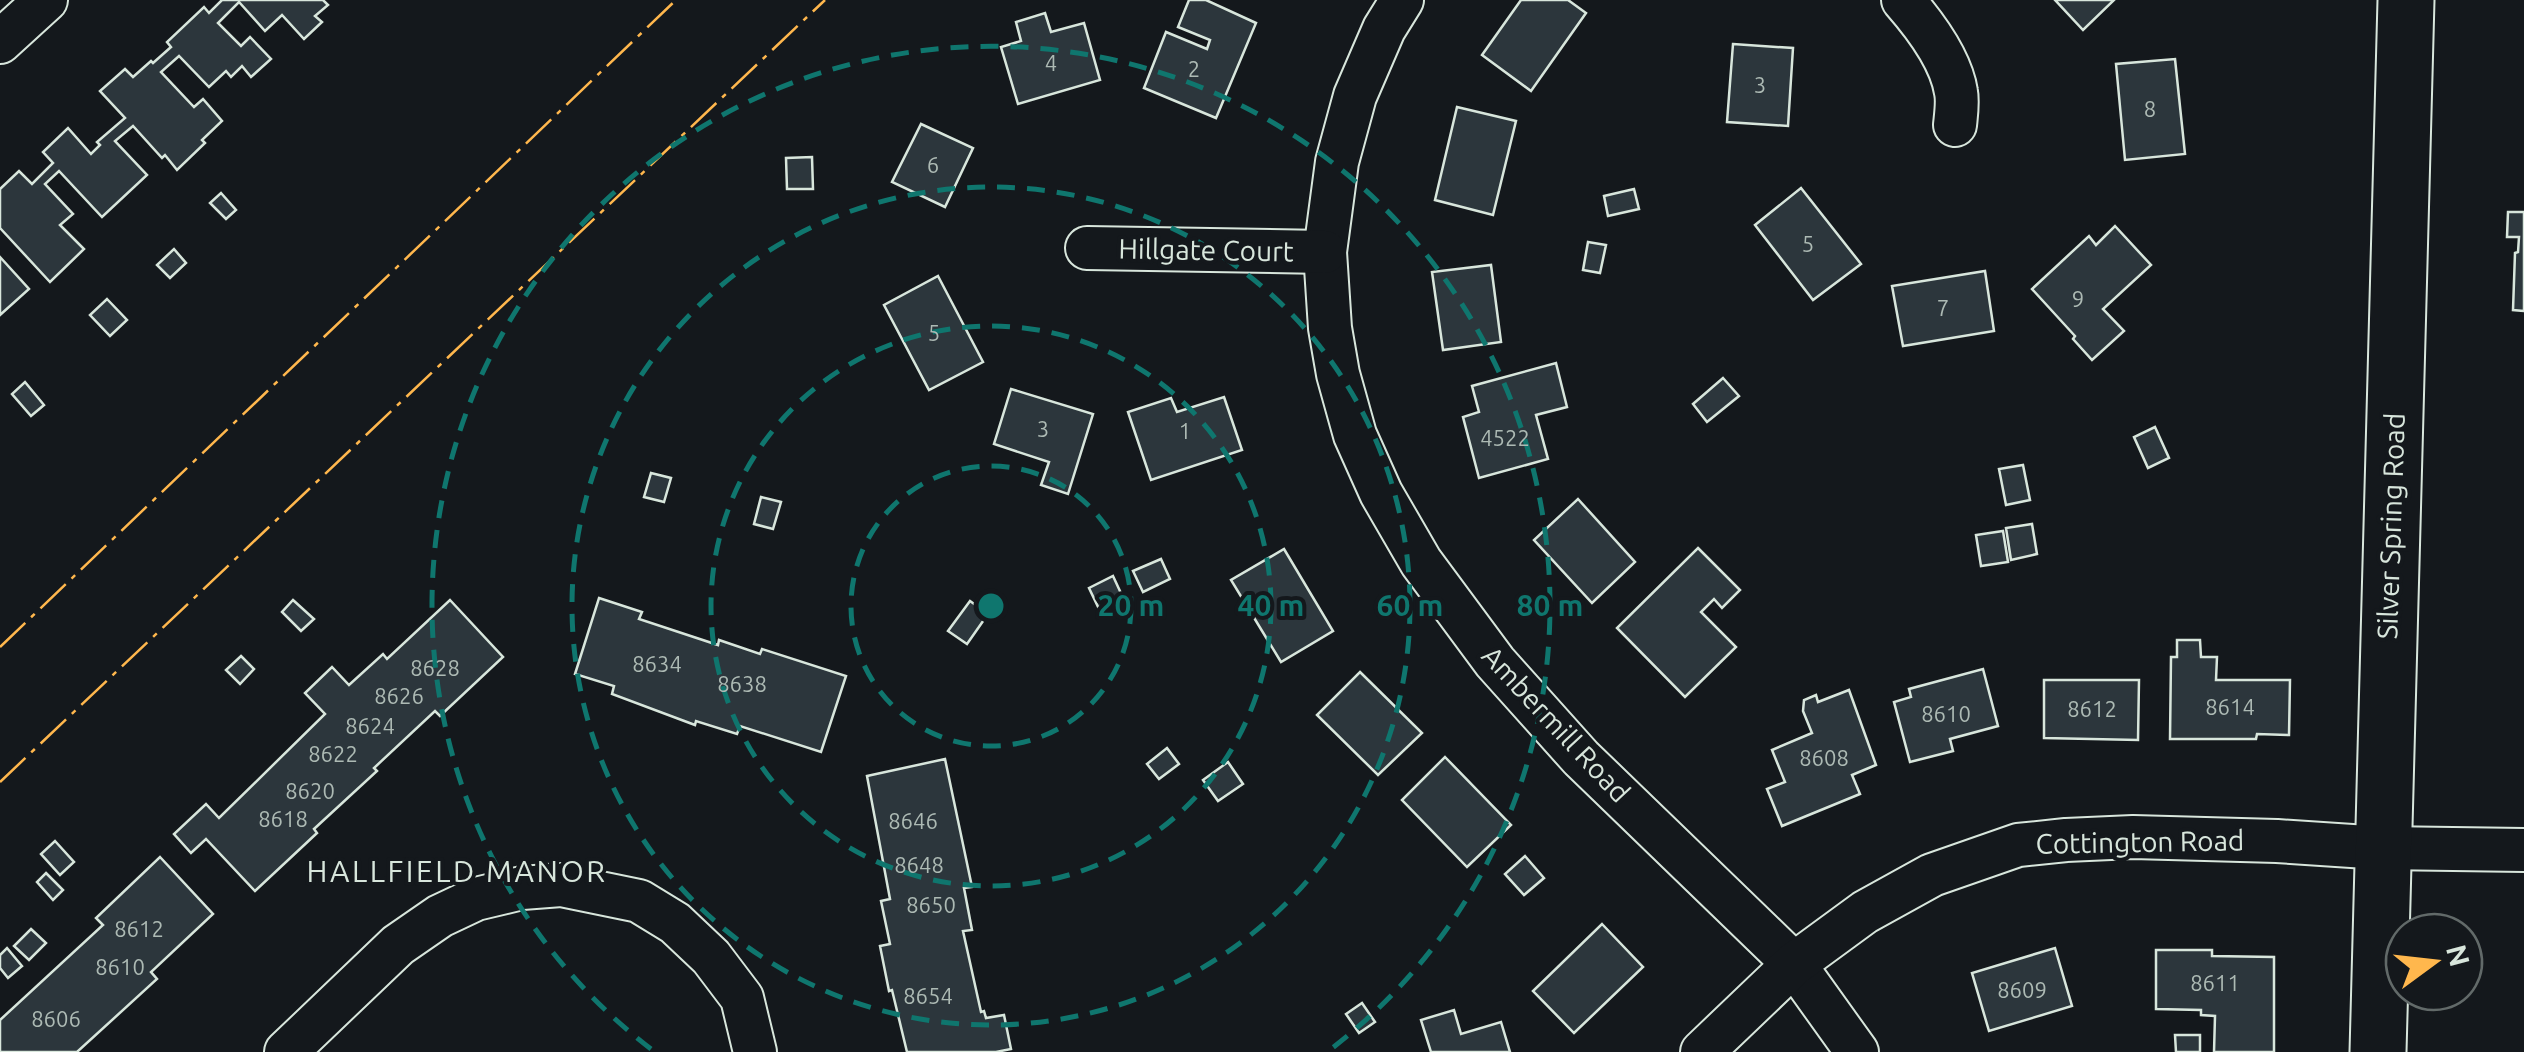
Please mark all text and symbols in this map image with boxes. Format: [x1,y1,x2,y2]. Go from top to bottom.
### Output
house number: 4 [1045,50,1057,75]
house number: 2 [1188,56,1200,81]
house number: 3 [1754,72,1766,97]
house number: 8 [2144,96,2156,121]
house number: 6 [927,152,939,177]
house number: 5 [1802,231,1814,256]
street label: Hillgate Court [1118,232,1294,267]
house number: 9 [2072,286,2084,311]
house number: 7 [1937,295,1949,320]
house number: 5 [928,320,940,345]
street label: Silver Spring Road [2371,412,2410,640]
house number: 3 [1037,416,1049,441]
house number: 1 [1179,418,1191,443]
house number: 4522 [1480,425,1530,450]
centre of rings [973,588,1009,624]
text: 20 m [1098,588,1164,622]
text: 40 m [1238,588,1304,622]
text: 60 m [1377,588,1443,622]
text: 80 m [1517,588,1583,622]
street label: Ambermill Road [1476,639,1636,808]
house number: 8634 [632,651,682,676]
house number: 8628 [410,655,460,680]
house number: 8638 [717,671,767,696]
house number: 8626 [374,683,424,708]
house number: 8614 [2205,694,2255,719]
house number: 8612 [2067,696,2117,721]
house number: 8610 [1921,701,1971,726]
house number: 8624 [345,713,395,738]
house number: 8622 [308,741,358,766]
house number: 8608 [1799,745,1849,770]
house number: 8620 [285,778,335,803]
house number: 8618 [258,806,308,831]
house number: 8646 [888,808,938,833]
street label: Cottington Road [2035,824,2245,859]
house number: 8648 [894,852,944,877]
district label: HALLFIELD MANOR [306,854,608,888]
house number: 8650 [906,892,956,917]
north arrow [2384,912,2484,1012]
house number: 8612 [114,916,164,941]
text: N [2441,941,2476,970]
house number: 8610 [95,954,145,979]
house number: 8611 [2190,970,2240,995]
house number: 8609 [1997,977,2047,1002]
house number: 8654 [903,983,953,1008]
house number: 8606 [31,1006,81,1031]

